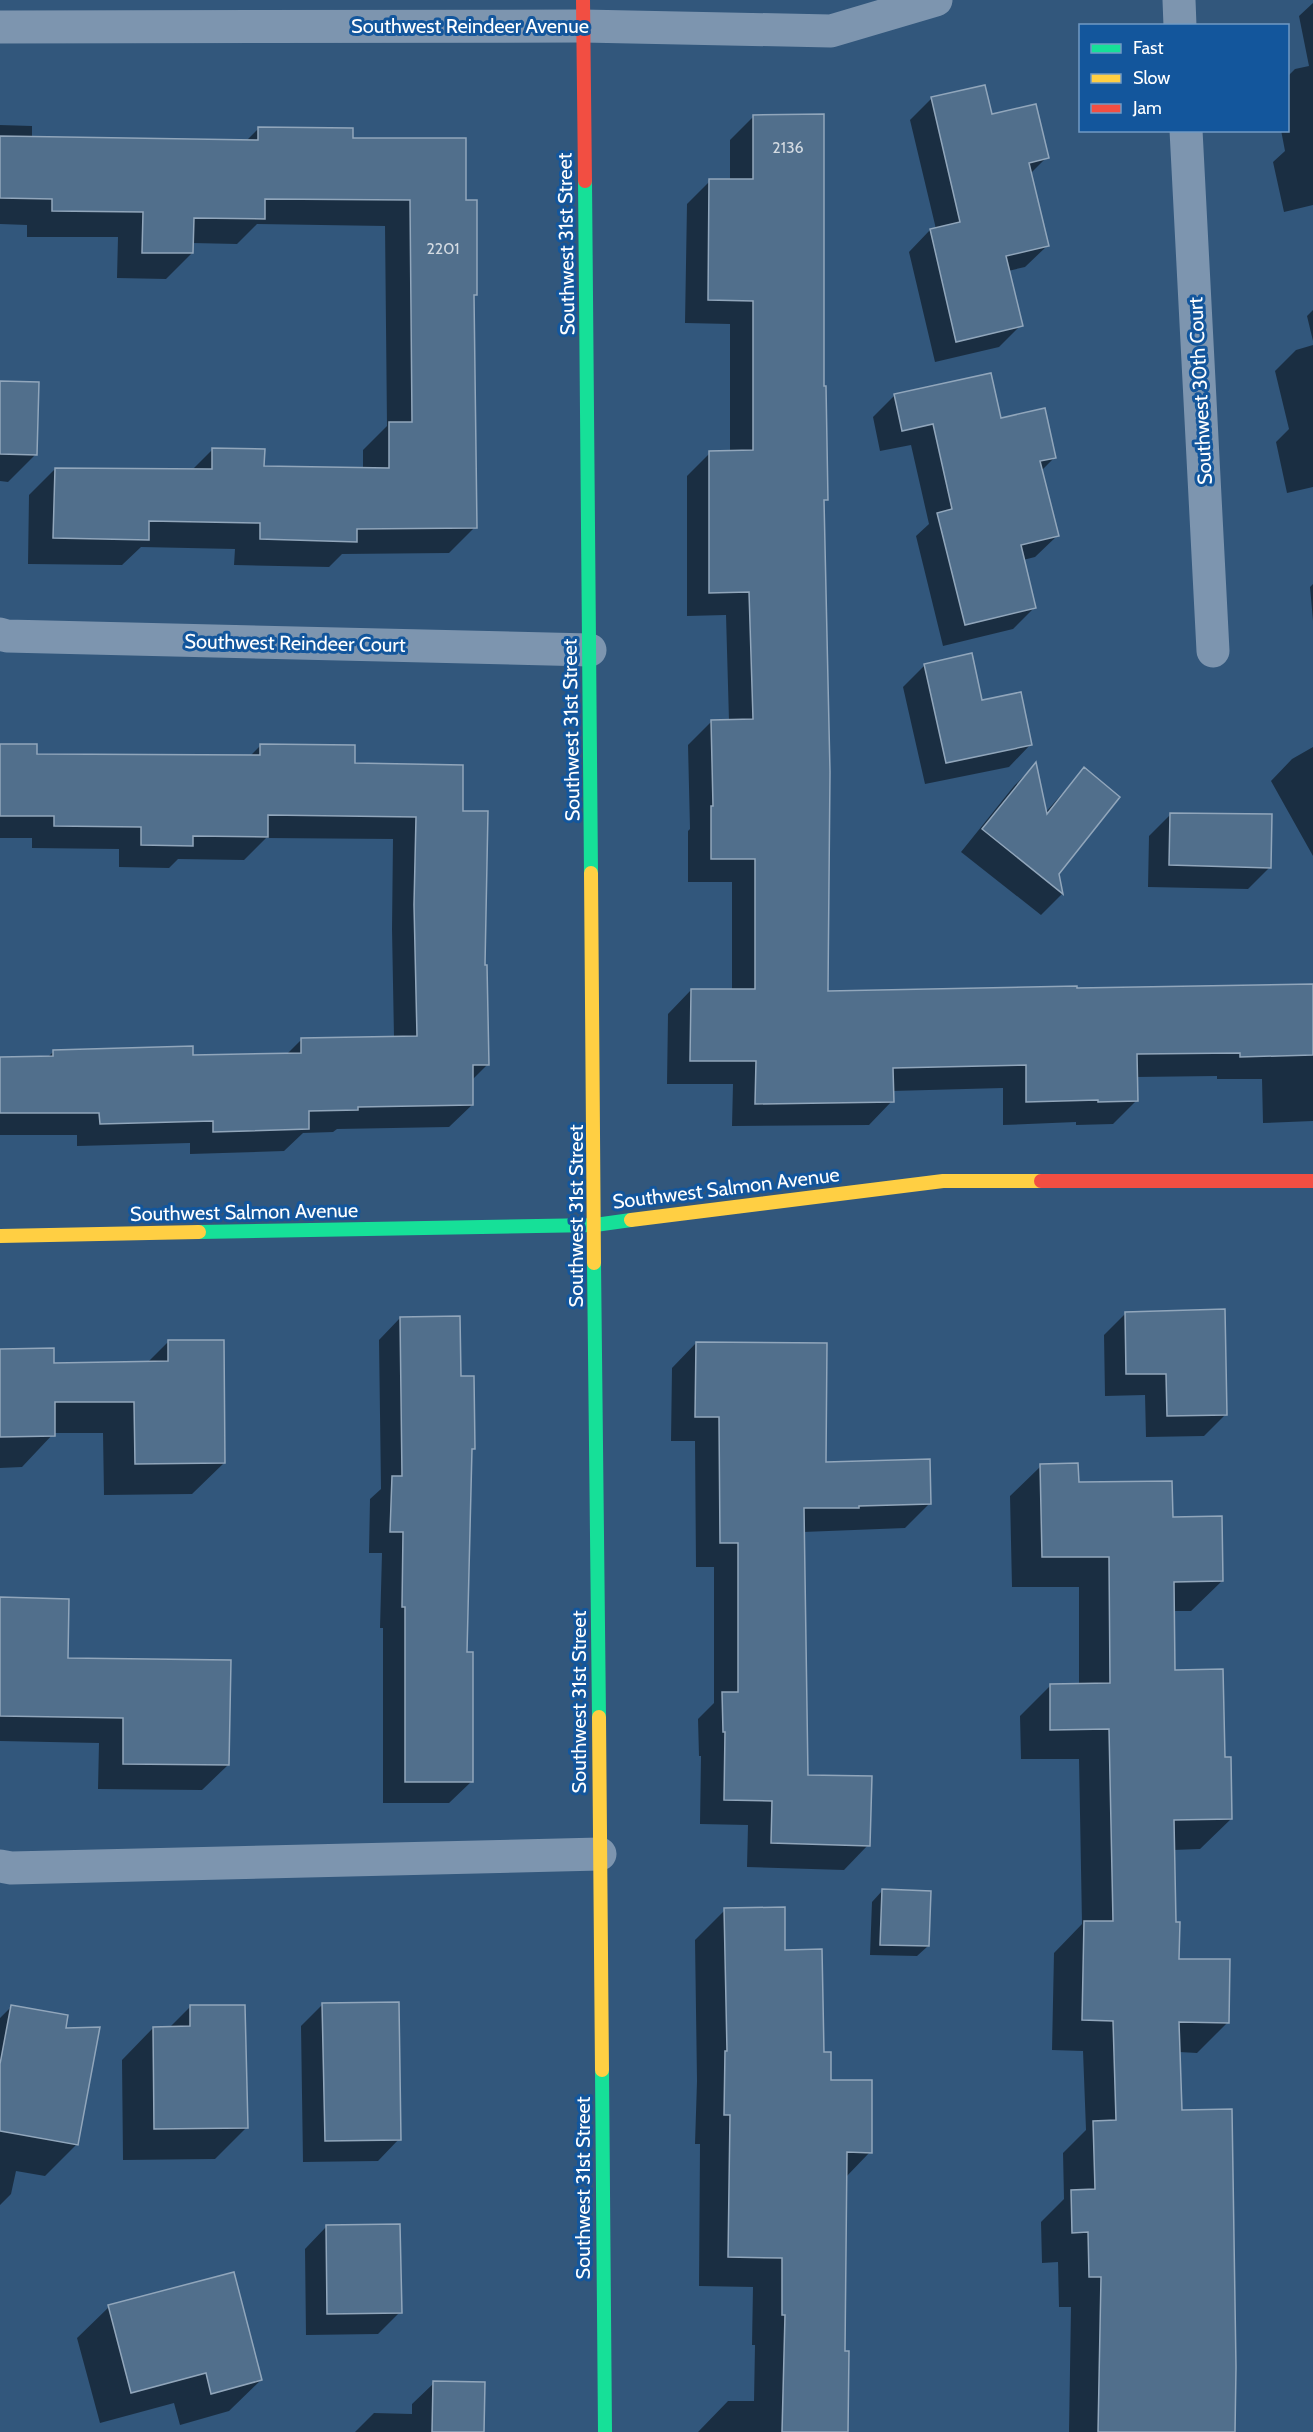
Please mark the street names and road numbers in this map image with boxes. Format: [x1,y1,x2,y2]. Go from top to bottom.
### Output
street label: Southwest Reindeer Avenue [351,14,589,38]
street label: Southwest 31st Street [552,152,580,336]
street label: Southwest 30th Court [1183,296,1217,486]
street label: Southwest Reindeer Court [184,629,406,657]
street label: Southwest 31st Street [557,638,585,822]
street label: Southwest 31st Street [564,1124,588,1308]
street label: Southwest Salmon Avenue [611,1162,841,1214]
street label: Southwest Salmon Avenue [130,1198,358,1226]
street label: Southwest 31st Street [567,1610,591,1794]
street label: Southwest 31st Street [571,2096,595,2280]

